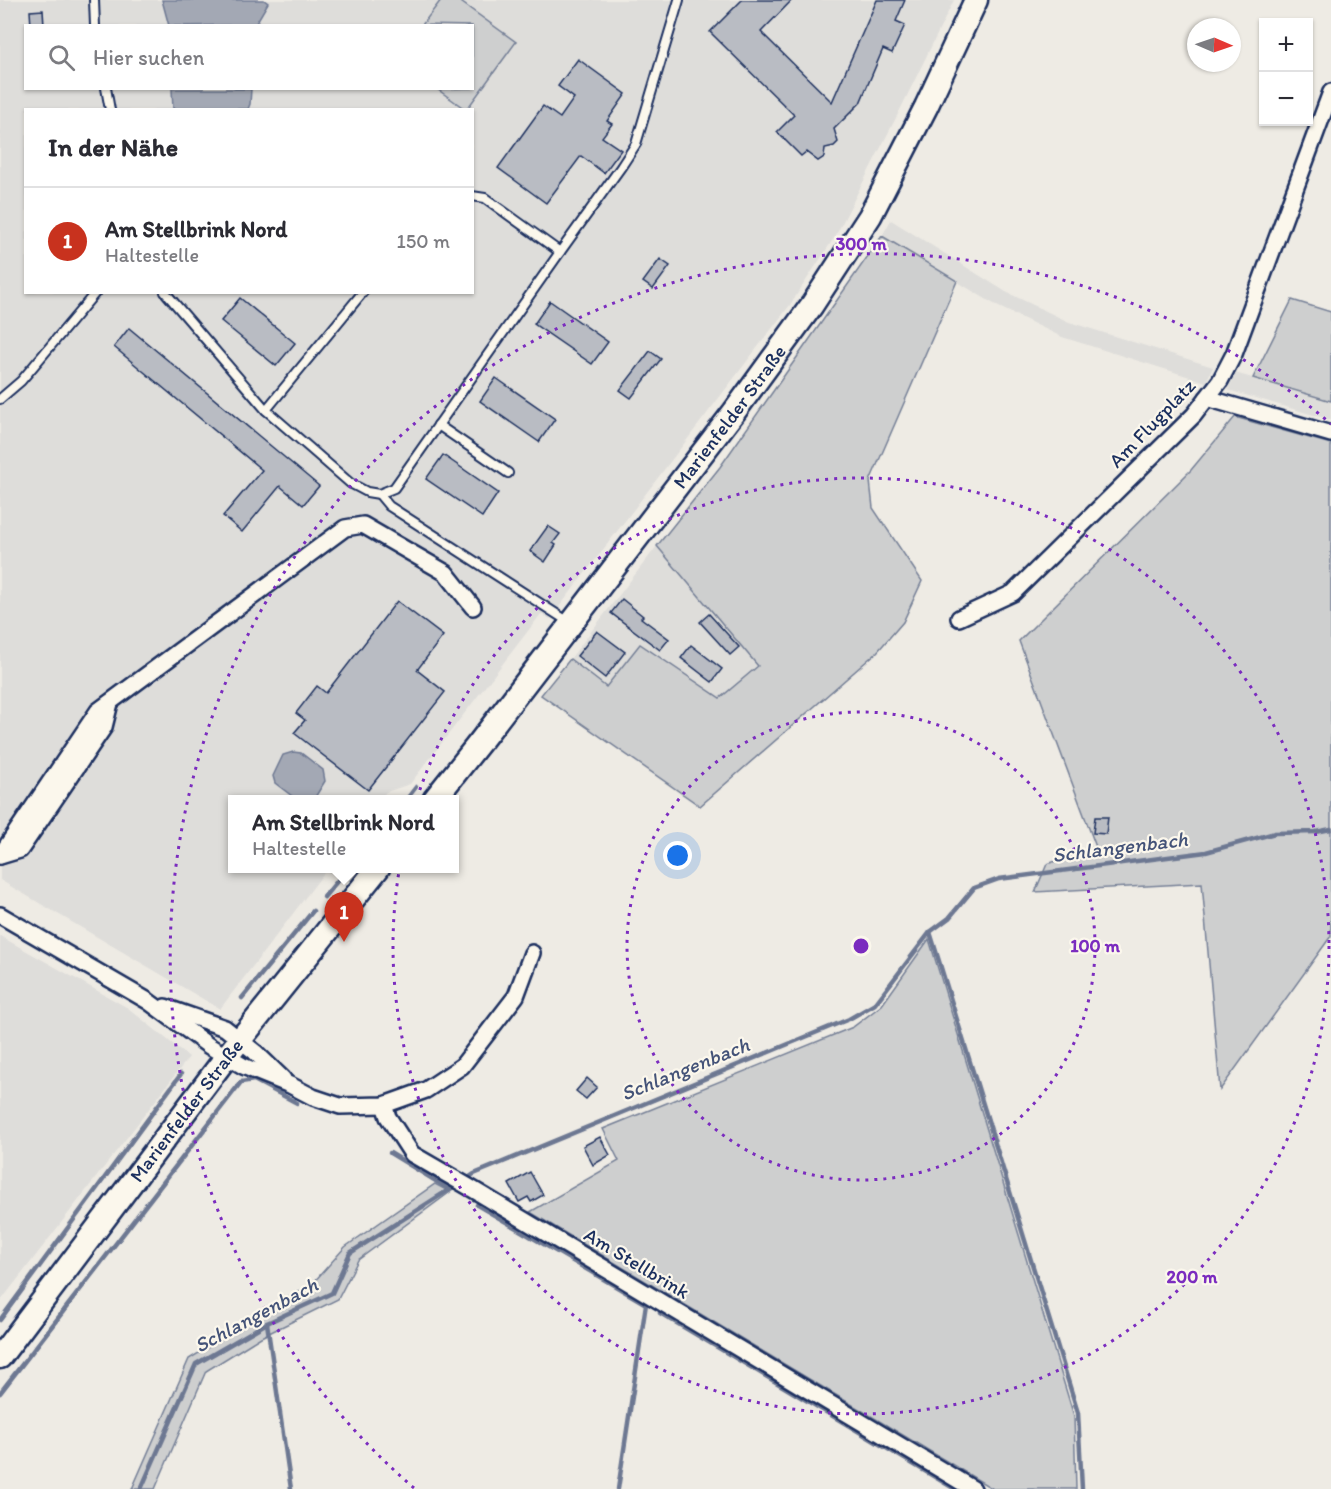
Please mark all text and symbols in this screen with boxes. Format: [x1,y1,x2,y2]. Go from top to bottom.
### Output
north arrow [1187,18,1241,72]
map controls [1259,18,1313,126]
button: + [1259,18,1313,72]
search box [24,24,474,90]
icon: search [45,41,78,74]
text: Hier suchen [93,44,204,71]
button: − [1259,72,1313,126]
text: In der Nähe [48,131,178,163]
text: Am Stellbrink Nord [105,216,287,243]
text: 1 [63,229,72,253]
text: 150 m [397,229,450,253]
text: 300 m [835,233,887,255]
text: Haltestelle [105,243,199,267]
street label: Marienfelder Straße [668,340,791,493]
street label: Am Flugplatz [1104,373,1201,472]
popup [228,795,459,873]
text: Am Stellbrink Nord [252,809,435,836]
water label: Schlangenbach [1051,826,1190,867]
text: Haltestelle [252,836,346,860]
your location [663,841,692,870]
pin: 1 [324,892,364,942]
text: 100 m [1070,935,1121,957]
centre of rings [851,936,871,956]
water label: Schlangenbach [617,1031,753,1106]
street label: Marienfelder Straße [124,1034,248,1187]
street label: Am Stellbrink [580,1222,694,1304]
text: 200 m [1167,1266,1218,1288]
water label: Schlangenbach [190,1271,323,1358]

